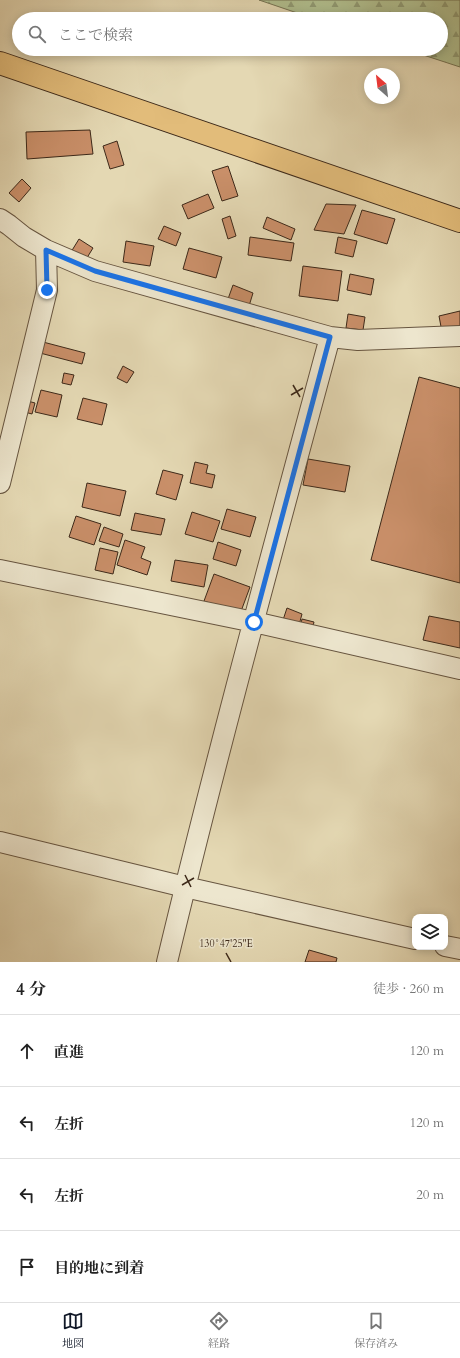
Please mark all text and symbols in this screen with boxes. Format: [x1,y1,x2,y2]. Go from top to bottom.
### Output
search box [12,12,448,56]
icon: search [26,23,48,45]
text: ここで検索 [58,25,133,45]
north arrow [364,68,400,104]
route end [38,281,56,299]
route start [245,613,263,631]
map controls [412,914,448,950]
button: layers [412,914,448,950]
text: 130°47'25"E [199,937,253,951]
text: 4 分 [16,978,46,1001]
text: 徒歩 · 260 m [373,980,444,998]
icon: ahead [16,1040,38,1062]
text: 直進 [54,1042,84,1062]
text: 120 m [410,1042,444,1060]
icon: left [16,1112,38,1134]
text: 左折 [54,1114,84,1134]
text: 120 m [410,1114,444,1132]
icon: left [16,1184,38,1206]
text: 左折 [54,1186,84,1206]
text: 20 m [416,1186,444,1204]
icon: arrive [16,1256,38,1278]
text: 目的地に到着 [54,1258,144,1278]
tab: 地図 [62,1310,84,1351]
tab: 経路 [208,1310,230,1351]
tab: 保存済み [354,1310,398,1351]

